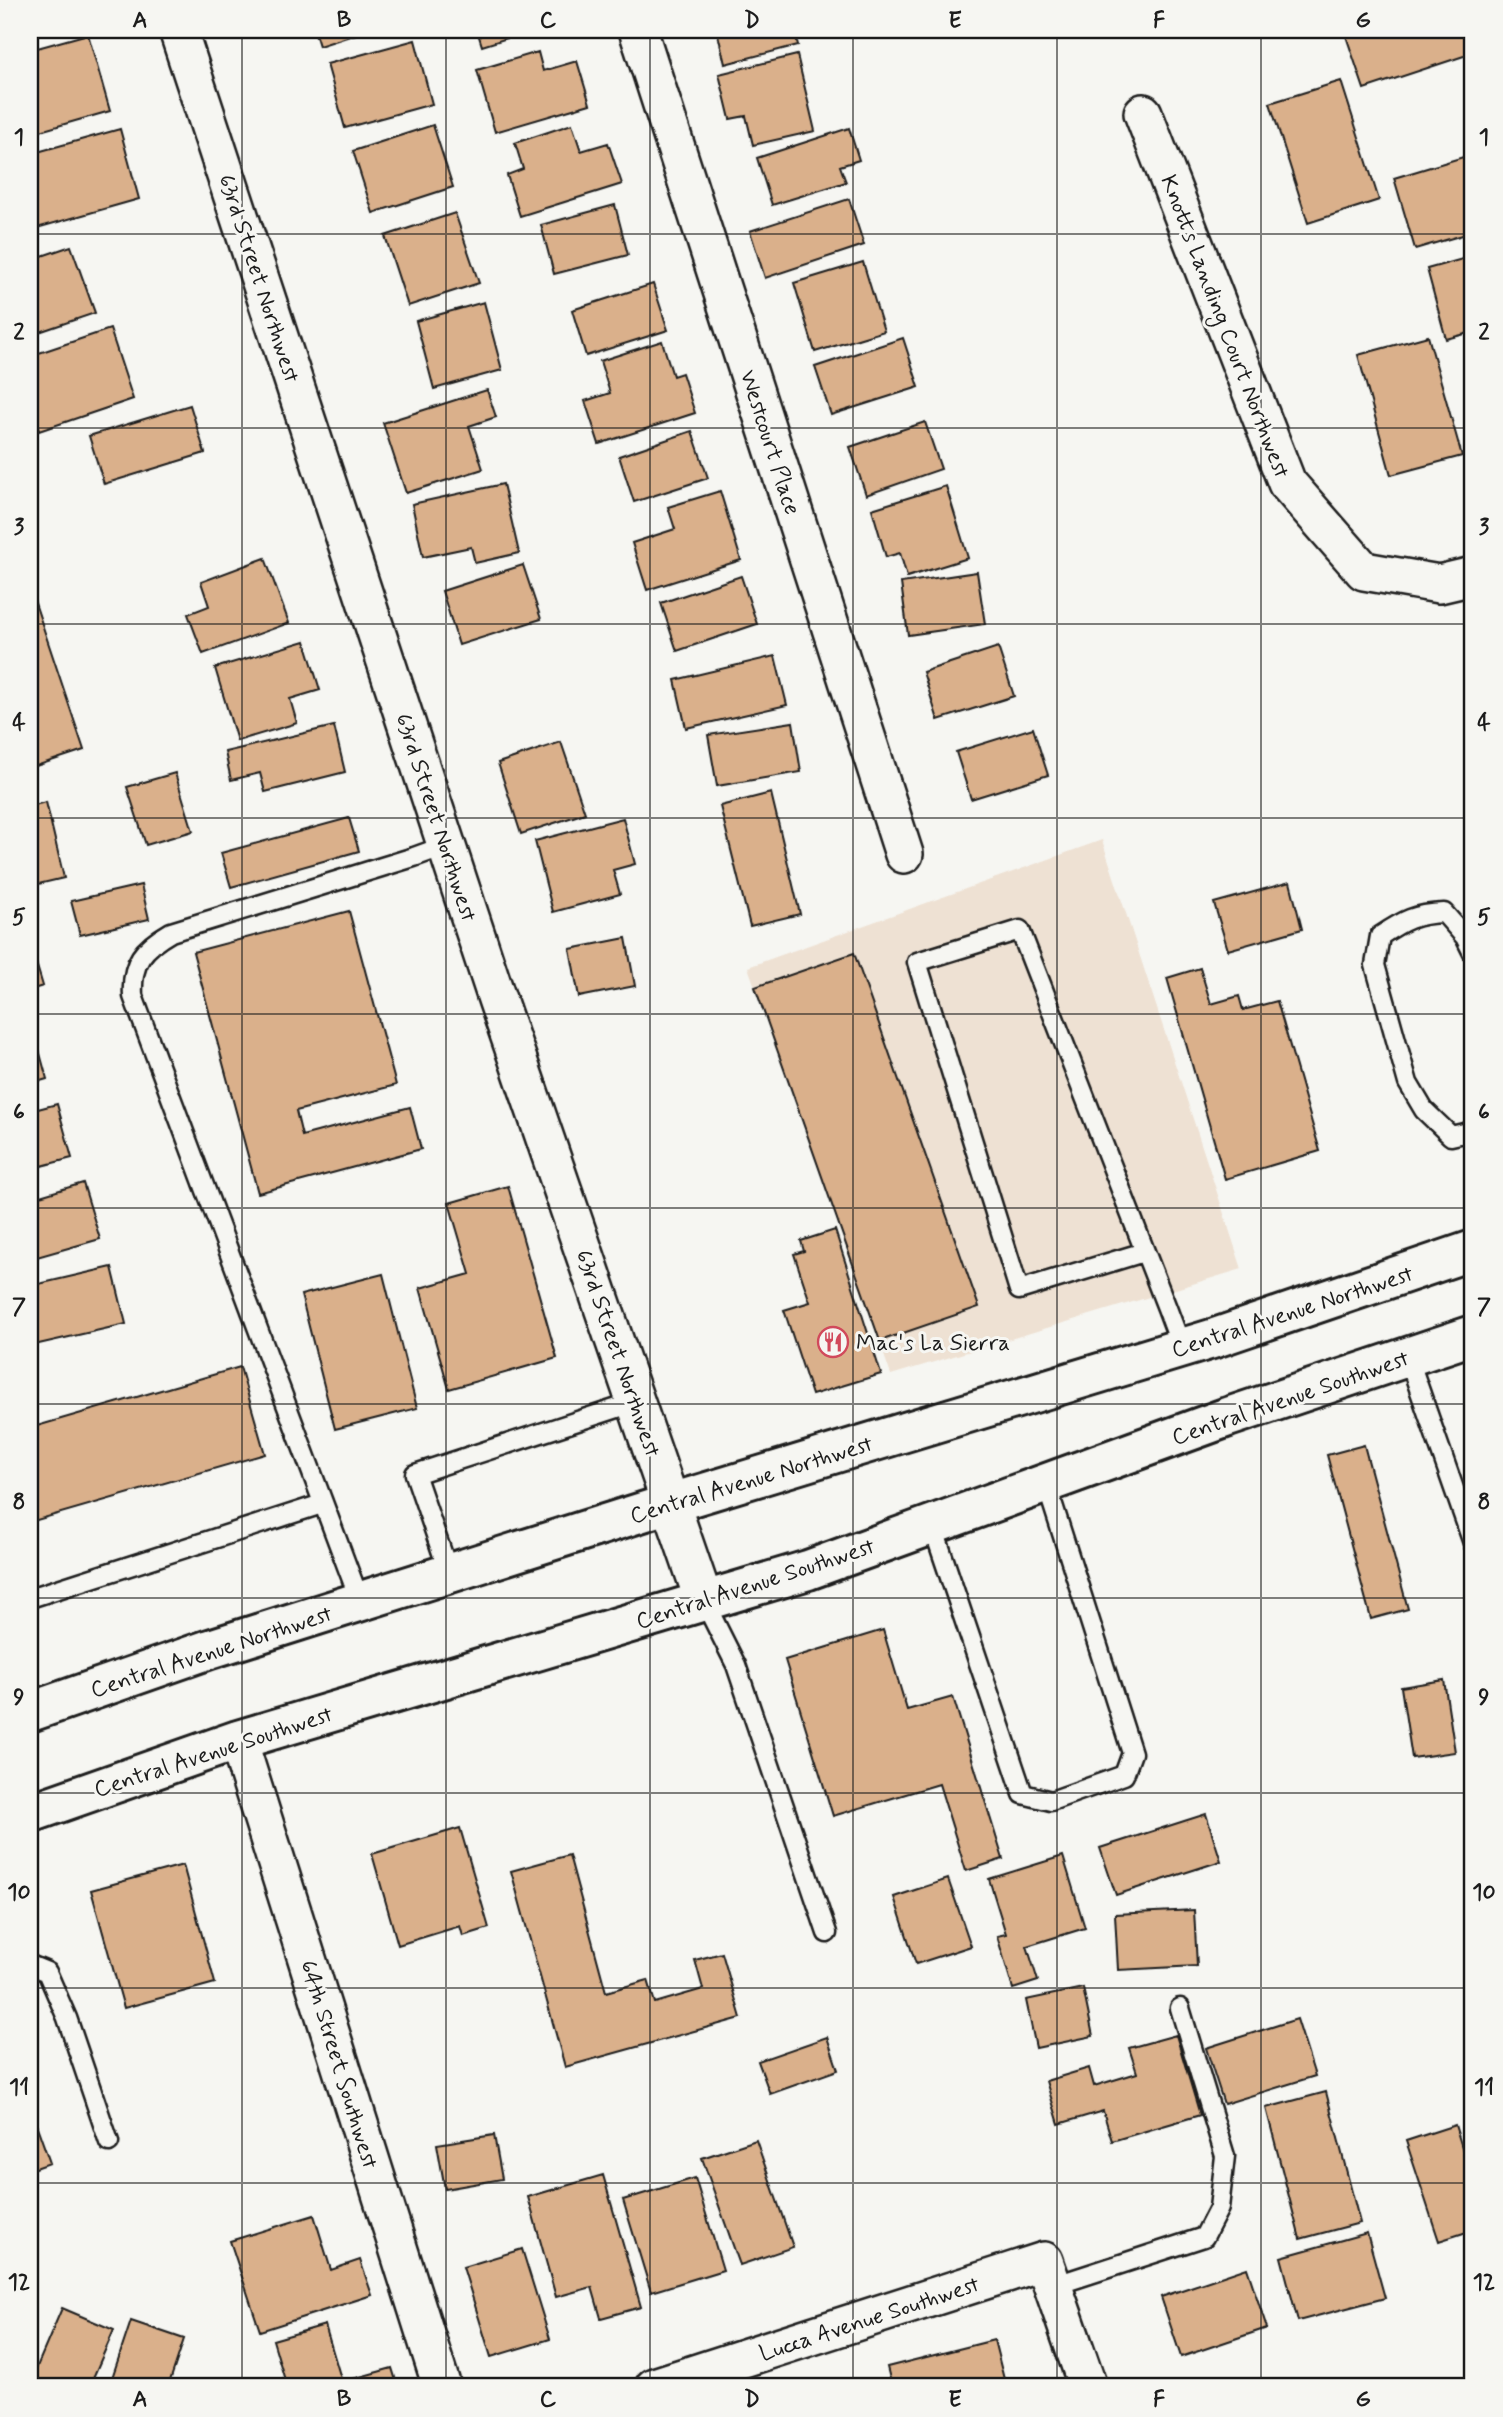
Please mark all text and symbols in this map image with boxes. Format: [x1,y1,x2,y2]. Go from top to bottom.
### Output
text: A [132,6,148,36]
text: B [337,6,352,36]
text: C [540,6,557,36]
text: D [744,6,760,36]
text: E [948,6,962,36]
text: F [1153,6,1165,36]
text: G [1355,6,1371,36]
text: 1 [14,123,24,153]
text: 1 [1479,123,1489,153]
street label: 63rd Street Northwest [210,171,306,387]
street label: Knotts Landing Court Northwest [1151,171,1296,483]
text: 2 [13,318,25,348]
text: 2 [1478,318,1490,348]
street label: Westcourt Place [732,366,807,519]
text: 3 [14,513,25,543]
text: 3 [1479,513,1490,543]
text: 4 [12,708,26,738]
text: 4 [1477,708,1491,738]
street label: 63rd Street Northwest [387,710,483,926]
text: 5 [12,903,26,933]
text: 5 [1477,903,1491,933]
text: 6 [13,1098,25,1128]
text: 6 [1478,1098,1490,1128]
street label: 63rd Street Northwest [568,1246,667,1461]
street label: Central Avenue Northwest [1168,1260,1417,1366]
text: 7 [12,1293,26,1323]
text: 7 [1477,1293,1491,1323]
restaurant icon: Mac's La Sierra [816,1325,850,1359]
place label: Mac's La Sierra [856,1329,1010,1359]
street label: Central Avenue Southwest [1168,1344,1413,1454]
street label: Central Avenue Northwest [627,1430,877,1532]
text: 8 [13,1488,25,1518]
text: 8 [1478,1488,1490,1518]
street label: Central Avenue Southwest [633,1532,879,1638]
street label: Central Avenue Northwest [87,1600,336,1706]
text: 9 [13,1683,25,1713]
text: 9 [1478,1683,1490,1713]
street label: Central Avenue Southwest [91,1700,337,1806]
text: 10 [7,1878,31,1908]
text: 10 [1472,1878,1496,1908]
street label: 64th Street Southwest [292,1956,384,2173]
text: 11 [9,2073,29,2103]
text: 11 [1474,2073,1494,2103]
text: 12 [8,2268,30,2298]
text: 12 [1473,2268,1495,2298]
street label: Lucca Avenue Southwest [756,2270,983,2370]
text: A [132,2385,148,2415]
text: B [337,2385,352,2415]
text: C [540,2385,557,2415]
text: D [744,2385,760,2415]
text: E [948,2385,962,2415]
text: F [1153,2385,1165,2415]
text: G [1355,2385,1371,2415]

